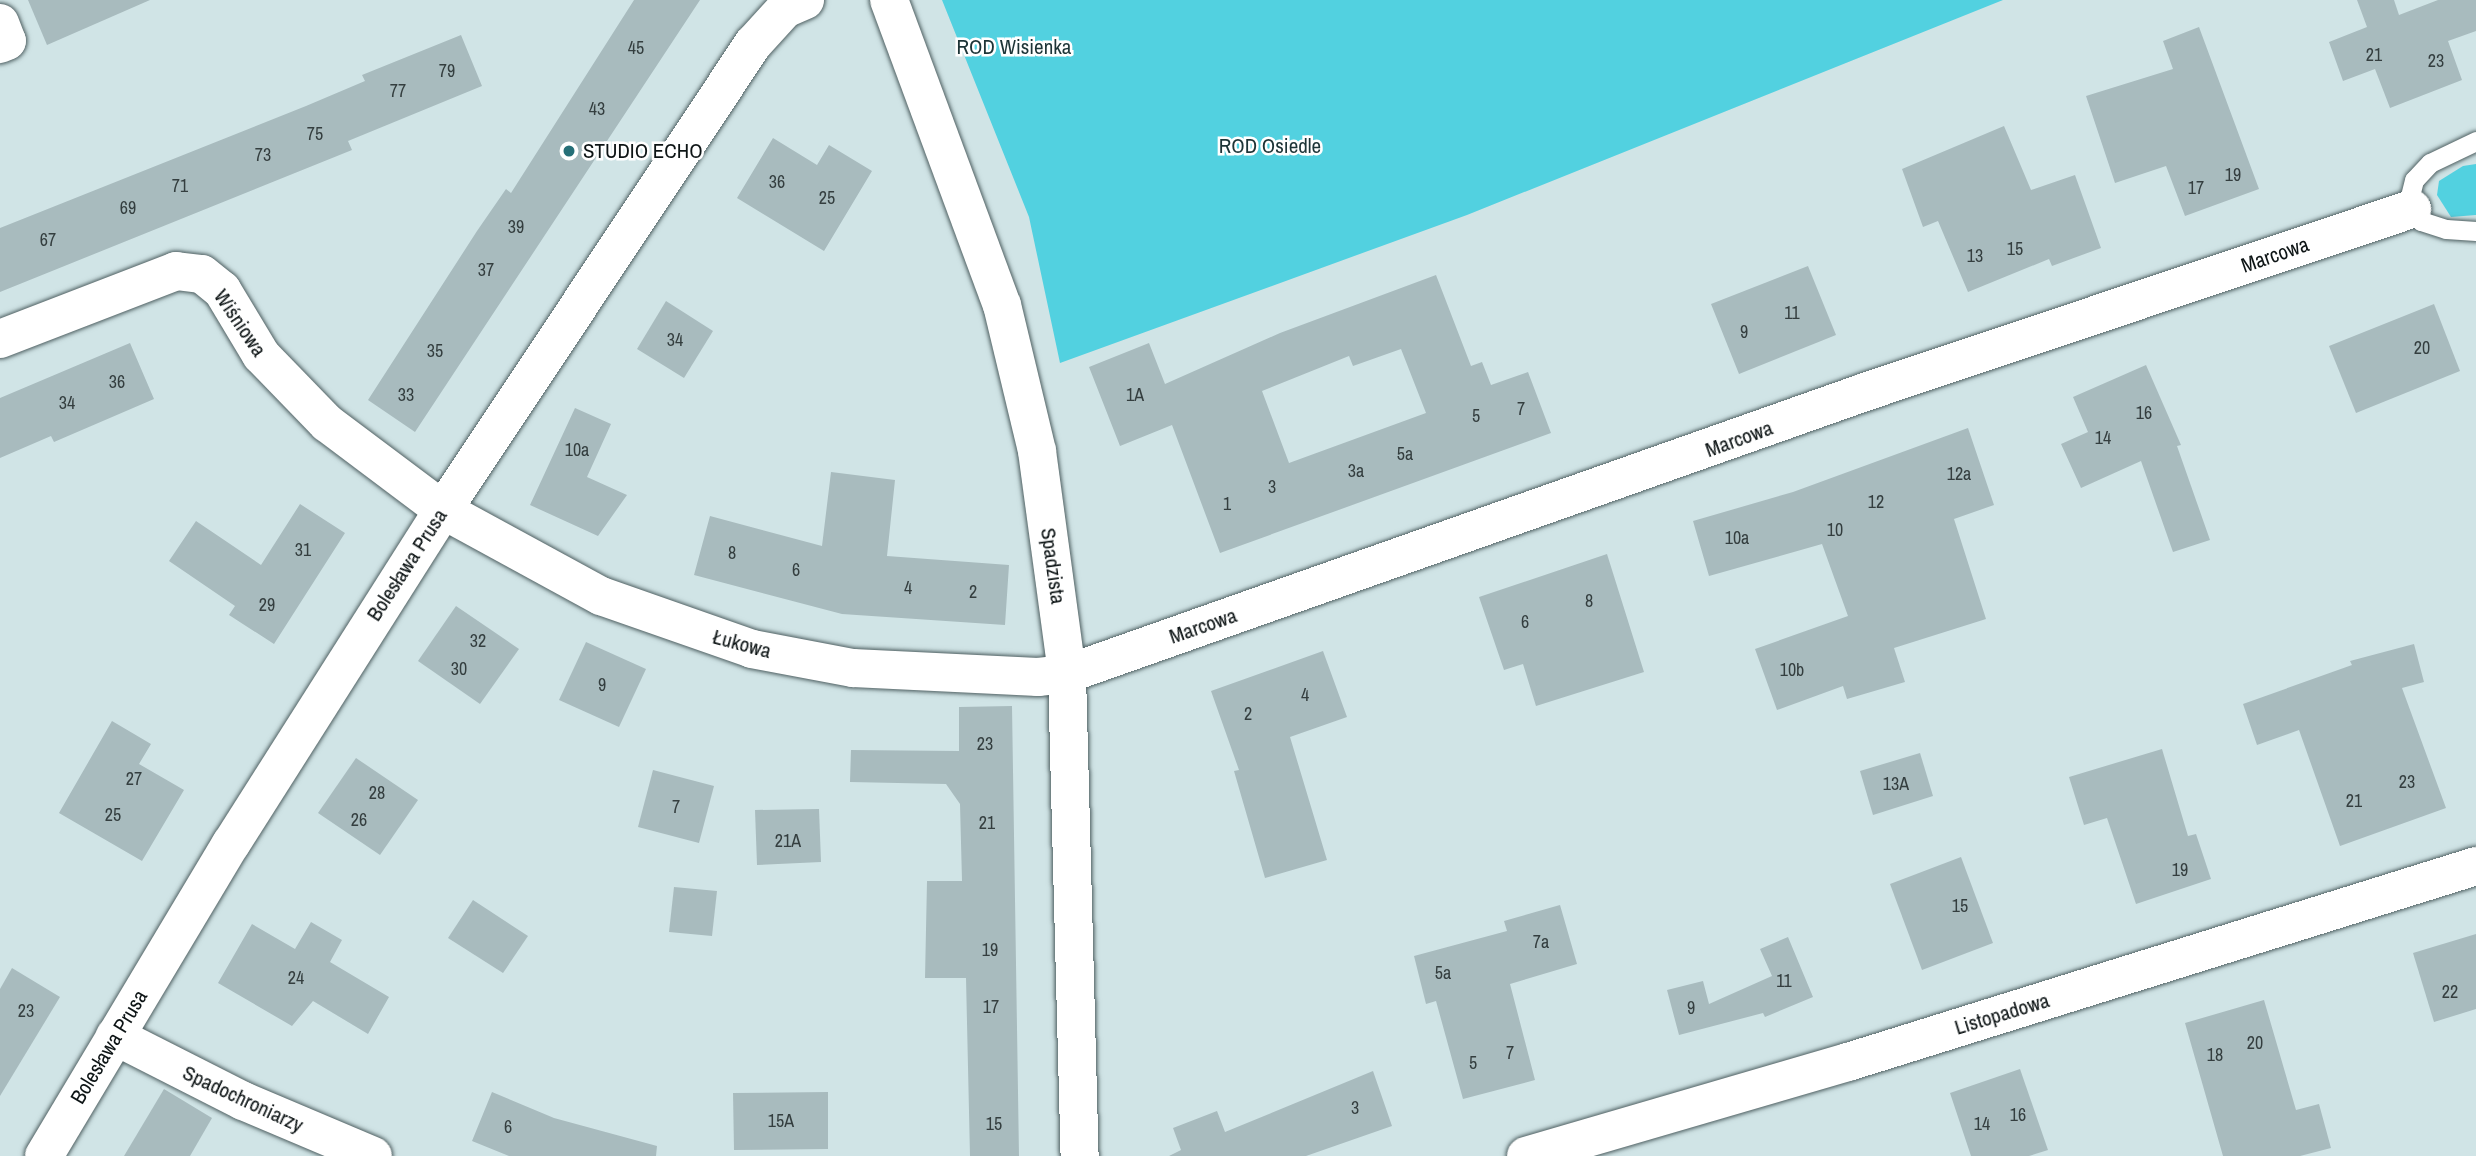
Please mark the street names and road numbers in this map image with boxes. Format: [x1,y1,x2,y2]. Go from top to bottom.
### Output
street label: Marcowa [2238,232,2312,278]
street label: Wiśniowa [208,285,272,361]
street label: Marcowa [1702,415,1776,463]
street label: Bolesława Prusa [362,504,452,626]
street label: Spadzista [1035,526,1071,606]
street label: Marcowa [1166,603,1240,649]
street label: Łukowa [710,624,774,664]
street label: Bolesława Prusa [65,986,153,1108]
street label: Listopadowa [1952,988,2052,1040]
street label: Spadochroniarzy [179,1060,307,1138]

